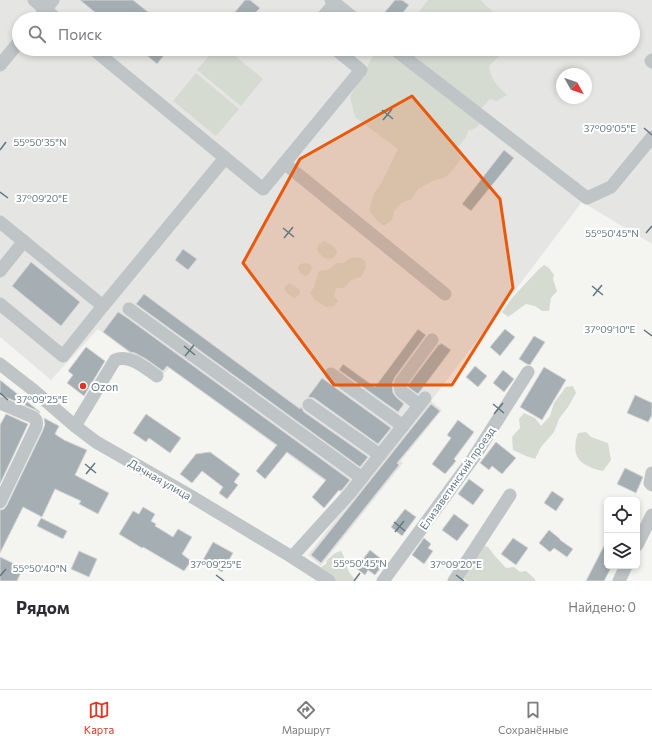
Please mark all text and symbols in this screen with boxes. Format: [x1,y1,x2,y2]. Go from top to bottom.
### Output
search box [12,12,640,56]
icon: search [26,23,48,45]
text: Поиск [58,25,102,43]
north arrow [556,68,592,104]
text: 37°09'05"E [584,122,636,134]
text: 55°50'35"N [13,136,67,148]
text: 37°09'20"E [16,192,68,204]
text: 55°50'45"N [585,227,639,239]
text: 37°09'10"E [585,323,635,335]
place label: Ozon [91,380,118,393]
marker: Ozon [78,381,88,391]
text: 37°09'25"E [16,393,68,405]
street label: Елизаветинский проезд [417,424,498,532]
street label: Дачная улица [126,456,194,502]
map controls [604,497,640,569]
button: locate [604,497,640,533]
button: layers [604,533,640,569]
text: 55°50'45"N [333,557,387,569]
text: 37°09'25"E [190,558,242,570]
text: 37°09'20"E [430,558,482,570]
text: 55°50'40"N [13,562,67,574]
text: Рядом [16,597,70,618]
text: Найдено: 0 [568,599,636,615]
tab: Карта [84,699,114,736]
tab: Маршрут [282,699,330,736]
tab: Сохранённые [498,699,568,736]

